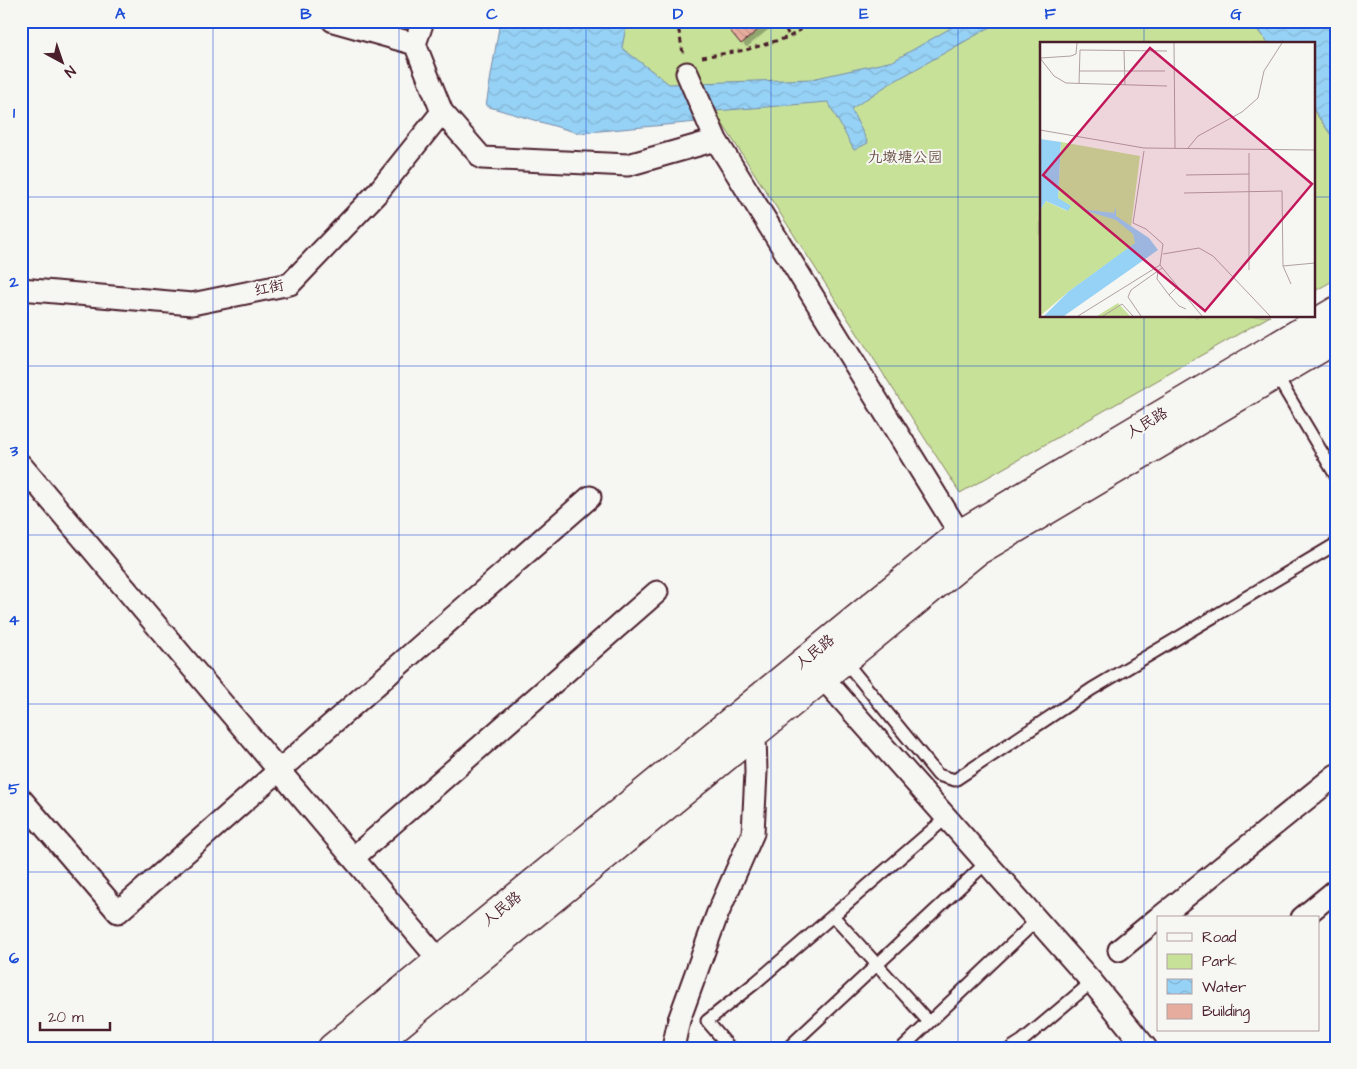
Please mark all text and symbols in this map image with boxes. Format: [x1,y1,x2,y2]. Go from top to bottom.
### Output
text: A [115,3,126,25]
text: B [300,3,312,25]
text: C [486,3,498,25]
text: D [673,3,684,25]
text: E [859,3,869,25]
text: F [1044,3,1056,25]
text: G [1230,3,1242,25]
north arrow [38,38,88,88]
inset map [1040,42,1314,318]
text: N [60,61,80,82]
text: 1 [13,102,16,124]
park label: 九墩塘公园 [867,147,943,168]
text: 2 [8,271,19,293]
street label: 红街 [252,275,286,301]
street label: 人民路 [1122,402,1172,444]
text: 3 [9,440,19,462]
text: 4 [9,609,20,631]
street label: 人民路 [791,630,839,674]
text: 5 [8,778,20,800]
street label: 人民路 [478,887,526,931]
legend [1157,916,1320,1032]
text: Road [1202,927,1237,948]
text: 6 [9,947,19,969]
text: Park [1202,951,1237,972]
text: Water [1202,977,1246,998]
scale bar [40,999,110,1031]
text: Building [1202,1001,1250,1023]
text: 20 m [48,1007,84,1028]

